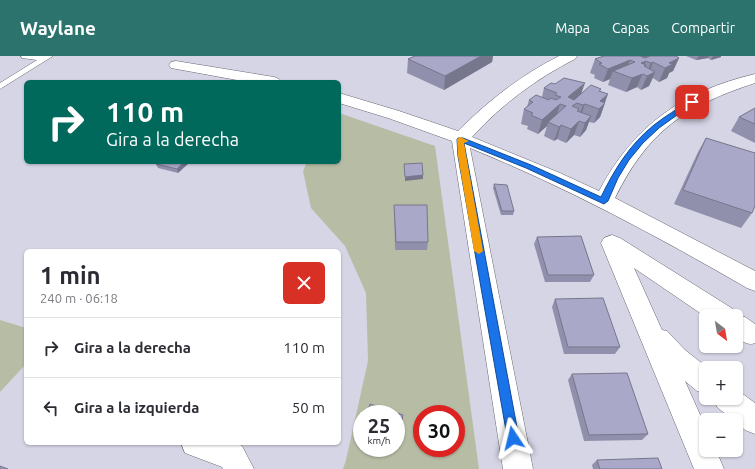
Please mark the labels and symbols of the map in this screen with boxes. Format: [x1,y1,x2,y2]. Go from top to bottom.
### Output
pin [675,85,709,119]
north arrow [699,309,743,353]
speed limit sign: 30 [413,405,465,457]
position arrow [492,417,534,459]

